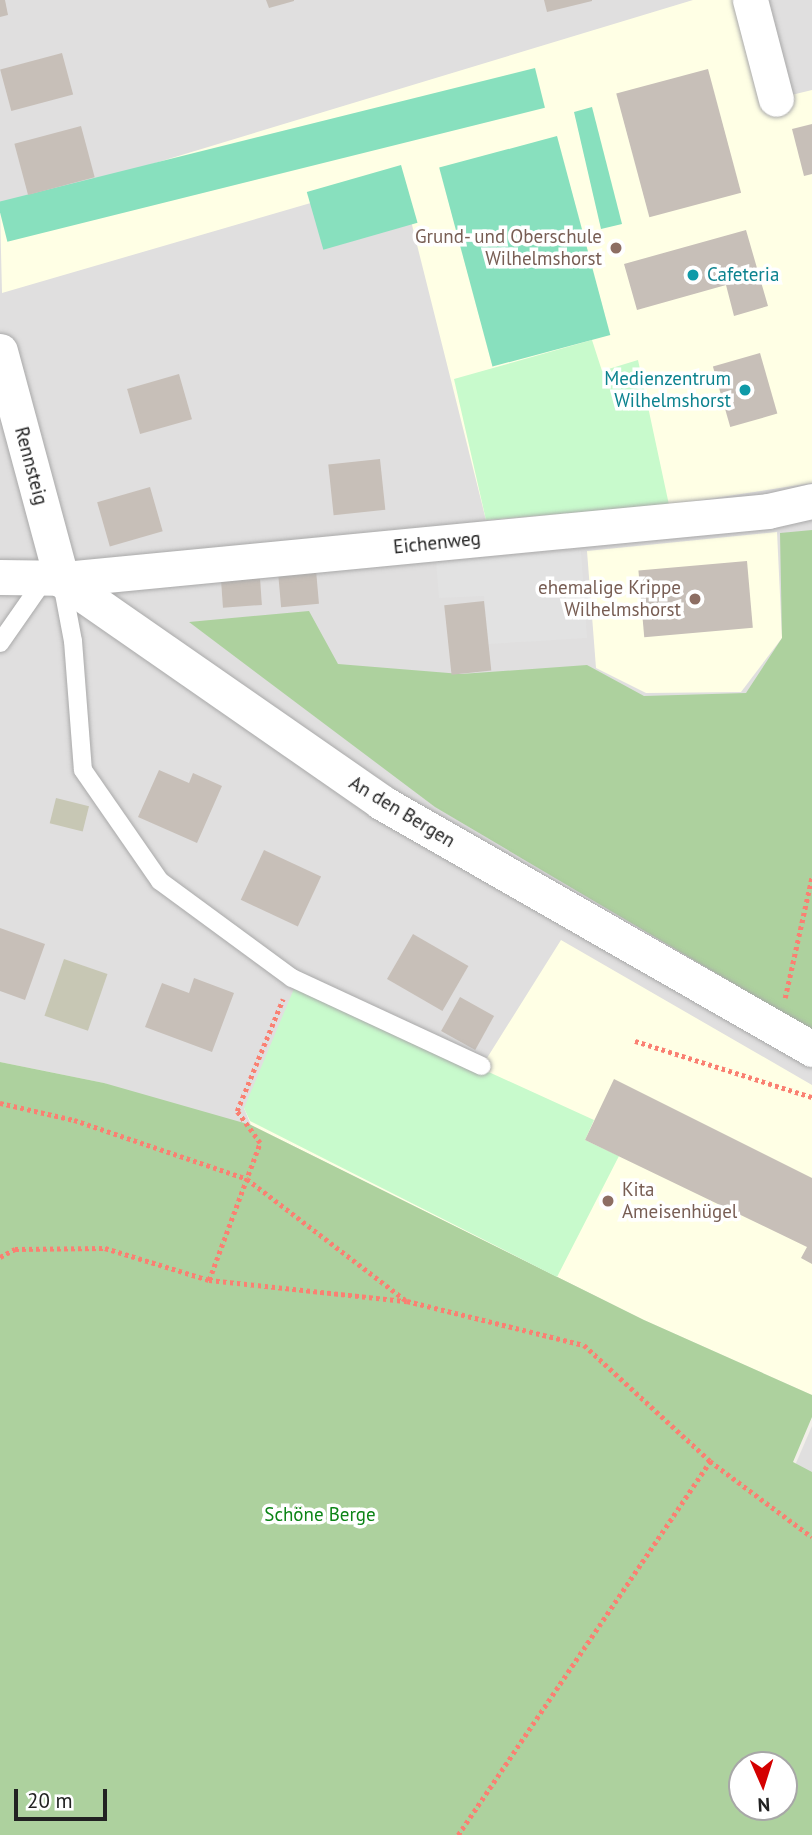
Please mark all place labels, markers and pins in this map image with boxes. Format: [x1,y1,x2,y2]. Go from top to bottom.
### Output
place label: Grund- und Oberschule Wilhelmshorst [413,226,602,270]
marker: Grund- und Oberschule Wilhelmshorst [608,240,624,256]
place label: Cafeteria [707,264,779,286]
marker: Cafeteria [685,267,701,283]
place label: Medienzentrum Wilhelmshorst [604,368,731,412]
marker: Medienzentrum Wilhelmshorst [737,382,753,398]
place label: ehemalige Krippe Wilhelmshorst [538,577,681,621]
marker: ehemalige Krippe Wilhelmshorst [687,591,703,607]
place label: Kita Ameisenhügel [622,1179,737,1223]
marker: Kita Ameisenhügel [600,1193,616,1209]

